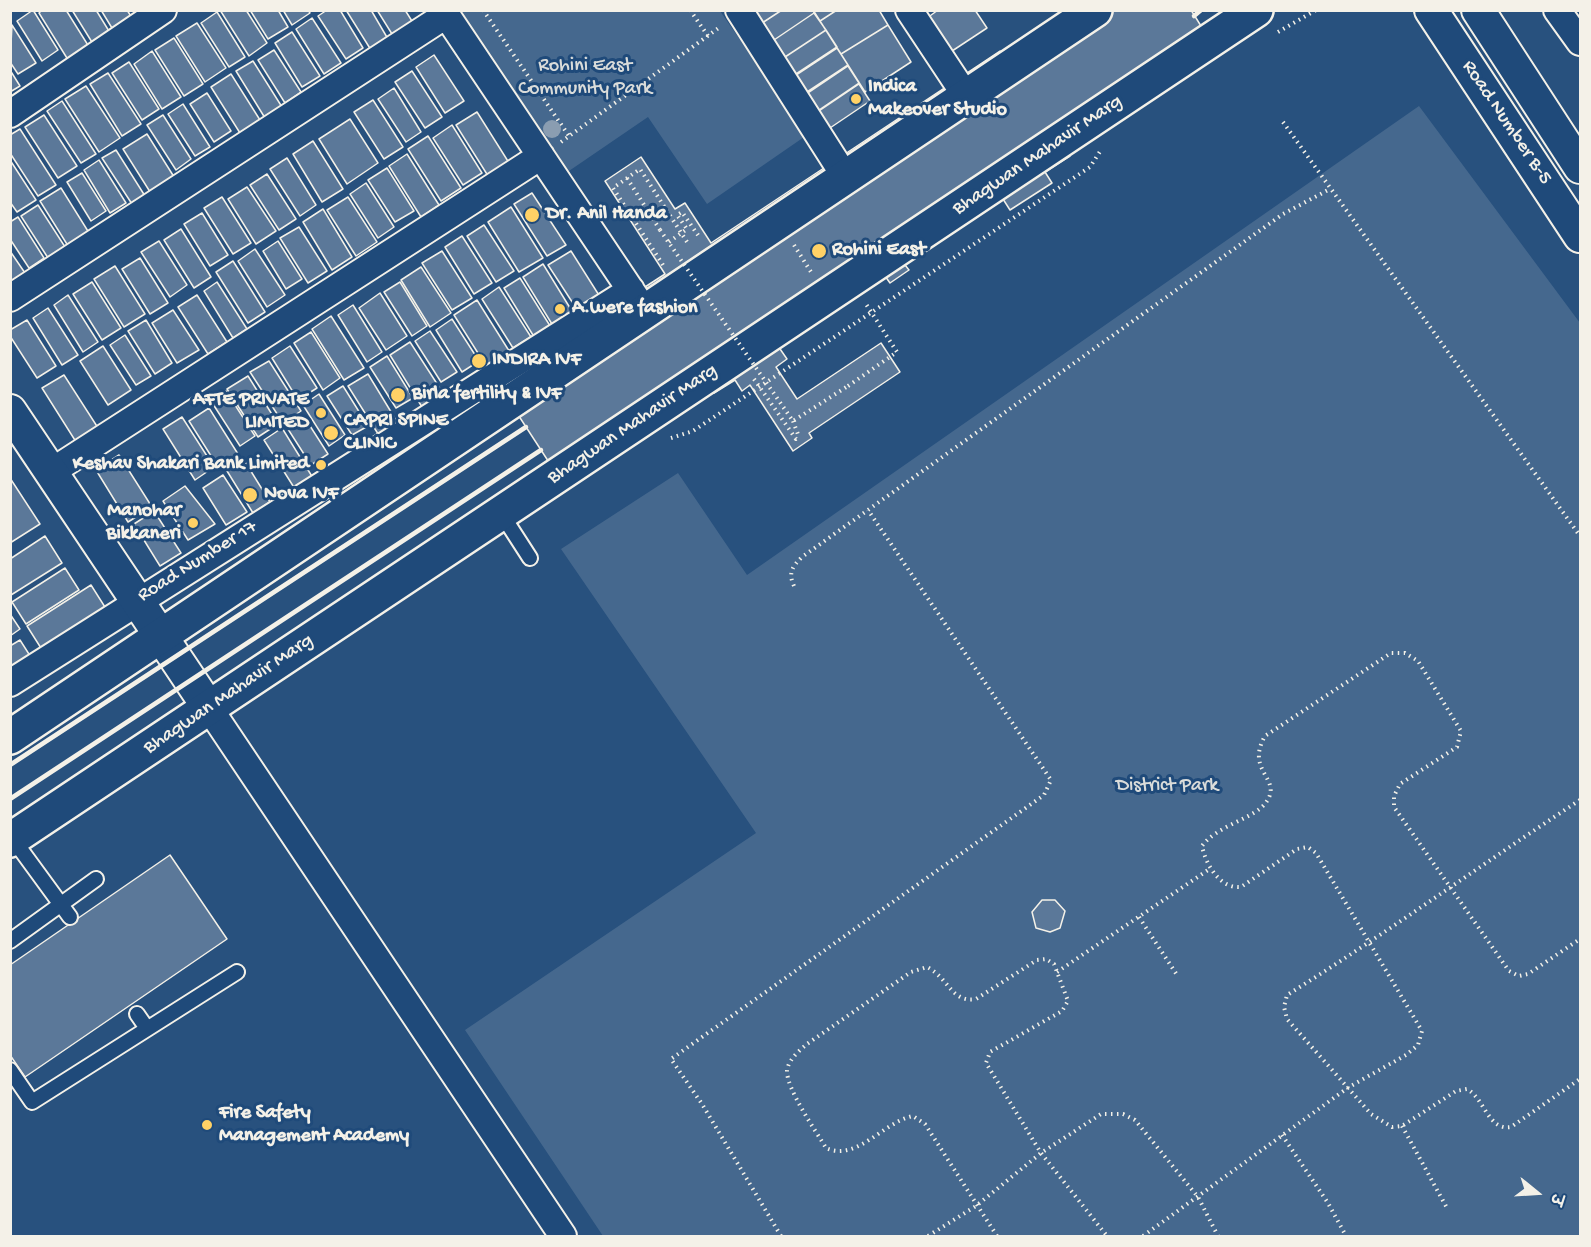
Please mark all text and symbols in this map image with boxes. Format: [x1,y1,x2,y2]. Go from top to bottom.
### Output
park label: Rohini East Community Park [518,55,652,102]
street label: Road Number B-5 [1456,56,1556,190]
place label: Indica Makeover Studio [868,76,1007,123]
street label: Bhagwan Mahavir Marg [949,90,1127,222]
marker: Indica Makeover Studio [849,92,863,106]
place label: Dr. Anil Handa [546,203,667,227]
marker: Dr. Anil Handa [523,206,541,224]
place label: Rohini East [832,239,926,263]
marker: Rohini East [810,242,828,260]
place label: A.were fashion [572,297,698,321]
marker: A.were fashion [553,302,567,316]
place label: INDIRA IVF [492,349,581,373]
marker: INDIRA IVF [470,352,488,370]
street label: Bhagwan Mahavir Marg [544,359,722,491]
place label: Birla fertility & IVF [412,383,562,407]
marker: Birla fertility & IVF [389,386,407,404]
place label: AFTE PRIVATE LIMITED [193,389,309,436]
marker: AFTE PRIVATE LIMITED [314,406,328,420]
place label: CAPRI SPINE CLINIC [344,410,448,457]
marker: CAPRI SPINE CLINIC [322,424,340,442]
place label: Keshav Shakari Bank Limited [73,453,309,477]
marker: Keshav Shakari Bank Limited [314,458,328,472]
place label: Nova IVF [264,483,338,507]
marker: Nova IVF [241,486,259,504]
place label: Manohar Bikkaneri [106,500,181,547]
street label: Road Number 17 [134,516,262,608]
marker: Manohar Bikkaneri [186,516,200,530]
street label: Bhagwan Mahavir Marg [140,629,318,761]
park label: District Park [1116,775,1218,799]
place label: Fire Safety Management Academy [219,1102,409,1149]
marker: Fire Safety Management Academy [200,1118,214,1132]
north arrow [1507,1163,1567,1223]
text: उ [1544,1191,1565,1207]

